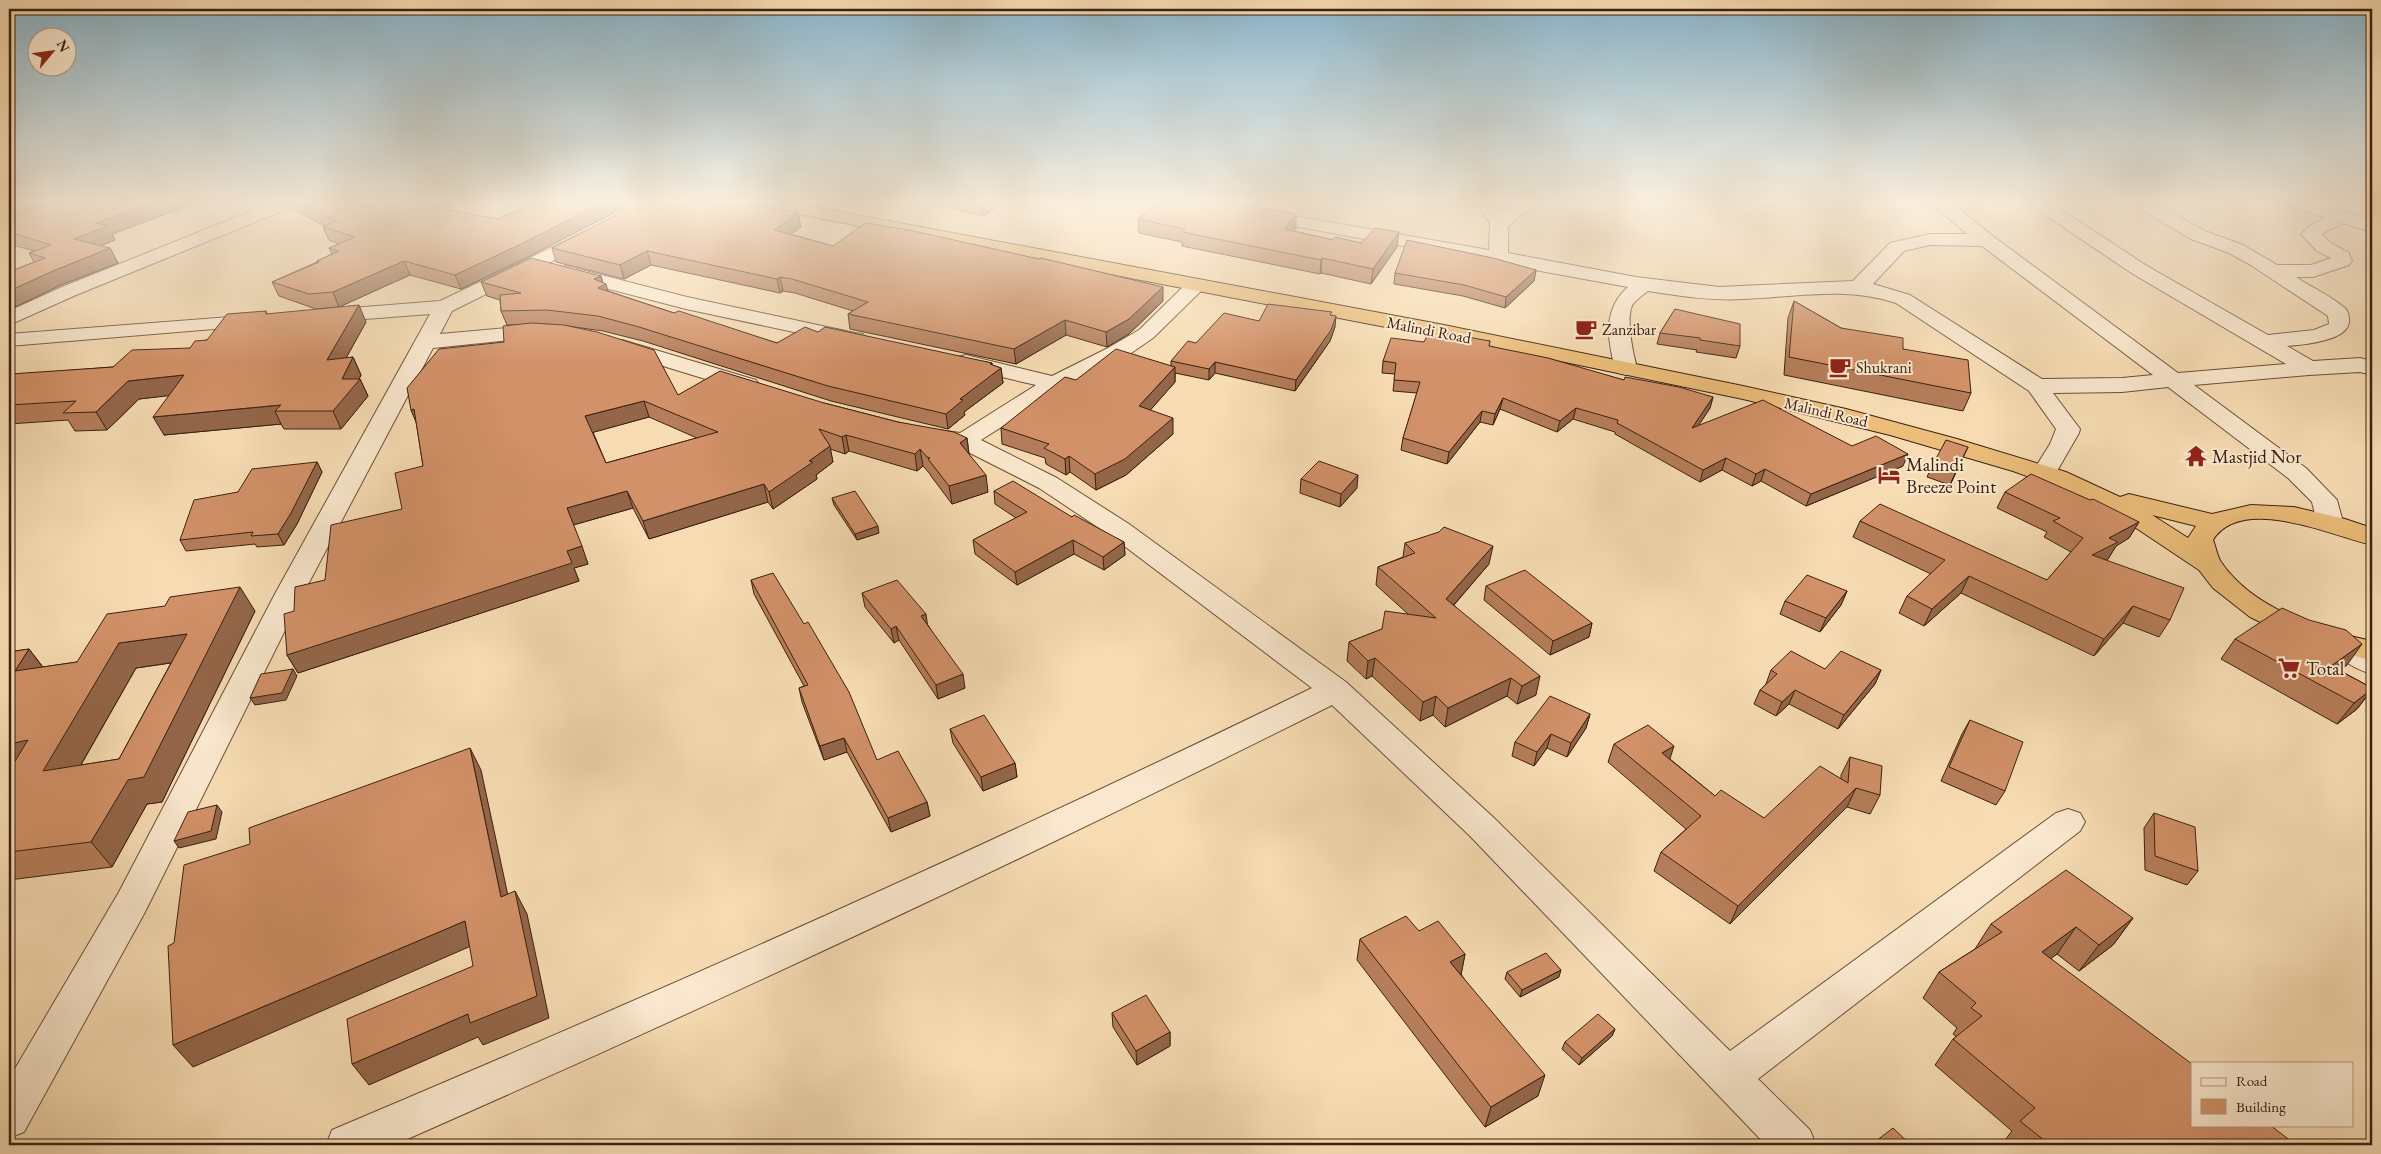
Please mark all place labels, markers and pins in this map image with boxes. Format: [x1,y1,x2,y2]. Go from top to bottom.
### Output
cafe icon: Zanzibar [1573,316,1599,342]
place label: Zanzibar [1602,319,1657,340]
cafe icon: Shukrani [1827,354,1853,380]
place label: Shukrani [1856,357,1912,378]
temple icon: Mastjid Nor [2183,443,2209,469]
place label: Mastjid Nor [2212,444,2302,469]
place label: Malindi Breeze Point [1906,452,1996,499]
hotel icon: Malindi Breeze Point [1876,462,1902,488]
supermarket icon: Total [2276,655,2302,681]
place label: Total [2306,656,2345,681]

